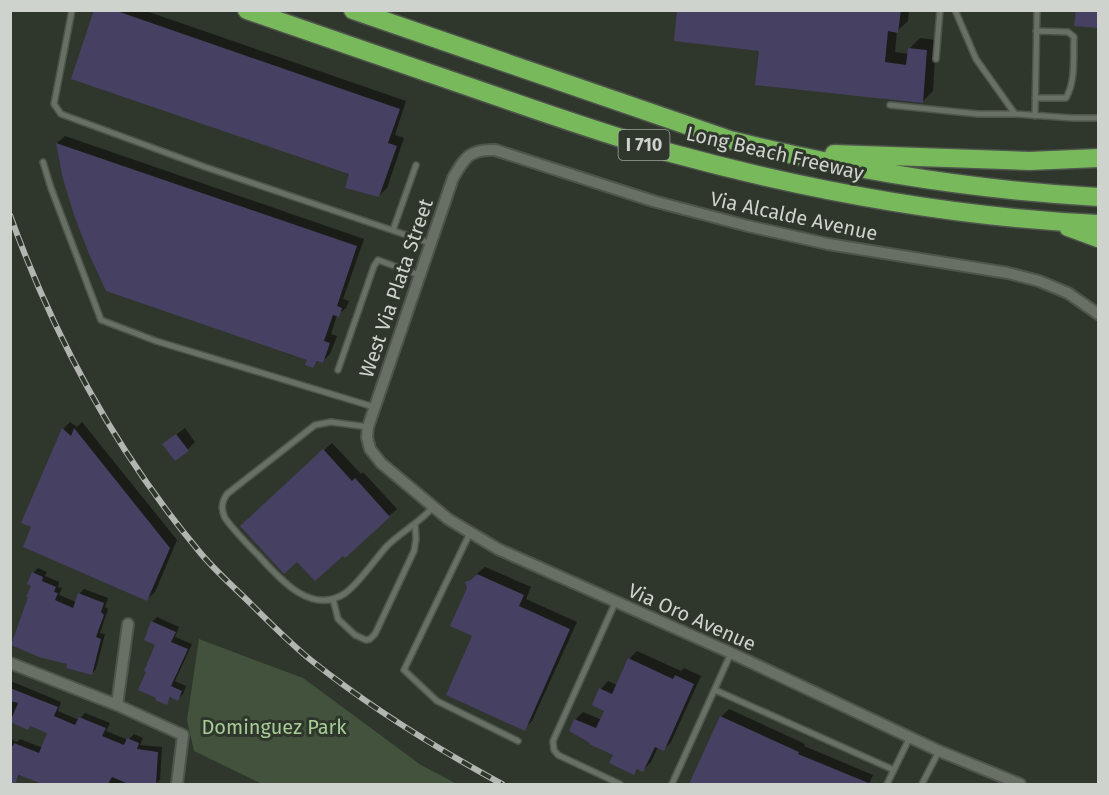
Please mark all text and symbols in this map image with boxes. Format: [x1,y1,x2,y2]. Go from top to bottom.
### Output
street label: Long Beach Freeway [684,121,866,185]
road number: I 710 [618,130,670,160]
street label: Via Alcalde Avenue [708,187,880,245]
street label: West Via Plata Street [354,195,438,381]
street label: Via Oro Avenue [624,578,760,656]
park label: Dominguez Park [201,715,347,739]

